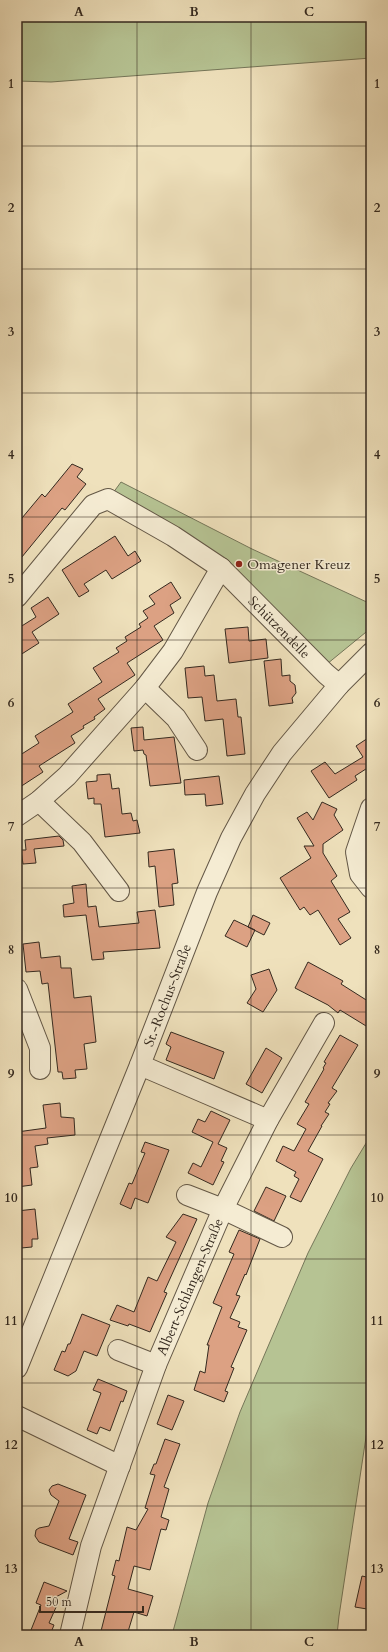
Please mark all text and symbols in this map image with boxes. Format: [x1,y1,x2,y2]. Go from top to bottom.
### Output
text: A [74,3,84,21]
text: B [189,3,199,21]
text: C [304,3,314,21]
text: 1 [8,75,14,93]
text: 1 [374,75,380,93]
text: 2 [8,199,15,217]
text: 2 [374,199,381,217]
text: 3 [8,323,15,341]
text: 3 [374,323,381,341]
text: 4 [8,446,15,464]
text: 4 [374,446,381,464]
place label: Omagener Kreuz [247,555,351,574]
marker: Omagener Kreuz [234,559,244,569]
text: 5 [8,570,14,588]
text: 5 [374,570,380,588]
street label: Schützendelle [244,592,314,663]
text: 6 [8,694,15,712]
text: 6 [374,694,381,712]
text: 7 [8,818,15,836]
text: 7 [374,818,381,836]
text: 8 [8,941,14,959]
street label: St.-Rochus-Straße [139,941,196,1049]
text: 8 [374,941,380,959]
text: 9 [8,1065,15,1083]
text: 9 [374,1065,381,1083]
text: 10 [4,1189,18,1207]
text: 10 [370,1189,384,1207]
street label: Albert-Schlangen-Straße [152,1215,228,1358]
text: 11 [4,1312,18,1330]
text: 11 [370,1312,384,1330]
text: 12 [4,1436,18,1454]
text: 12 [370,1436,384,1454]
text: 13 [4,1560,18,1578]
text: 13 [370,1560,384,1578]
scale bar [40,1588,143,1614]
text: 50 m [46,1594,73,1610]
text: A [74,1633,84,1651]
text: B [189,1633,199,1651]
text: C [304,1633,314,1651]

